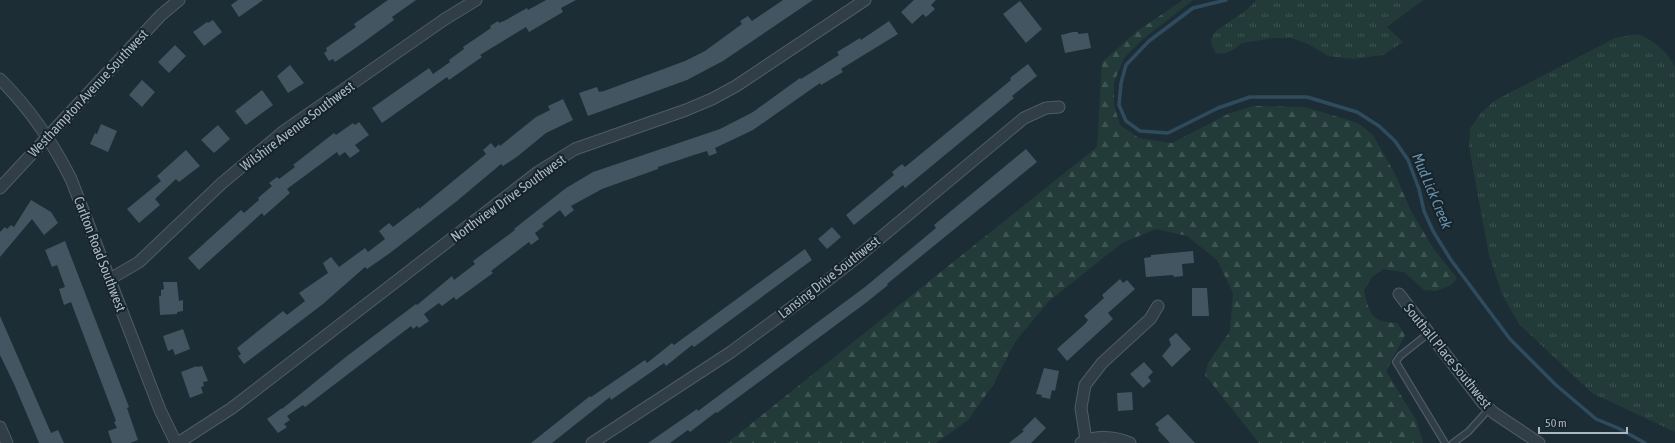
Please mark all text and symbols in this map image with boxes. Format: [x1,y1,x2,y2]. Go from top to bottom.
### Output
street label: Westhampton Avenue Southwest [25,26,151,160]
street label: Wilshire Avenue Southwest [237,78,357,174]
water label: Mud Lick Creek [1409,150,1456,232]
street label: Northview Drive Southwest [448,151,568,245]
street label: Carlton Road Southwest [71,194,129,314]
street label: Lansing Drive Southwest [775,232,883,322]
street label: Southall Place Southwest [1401,300,1495,412]
scale bar [1539,409,1627,435]
text: 50 m [1545,416,1567,430]

